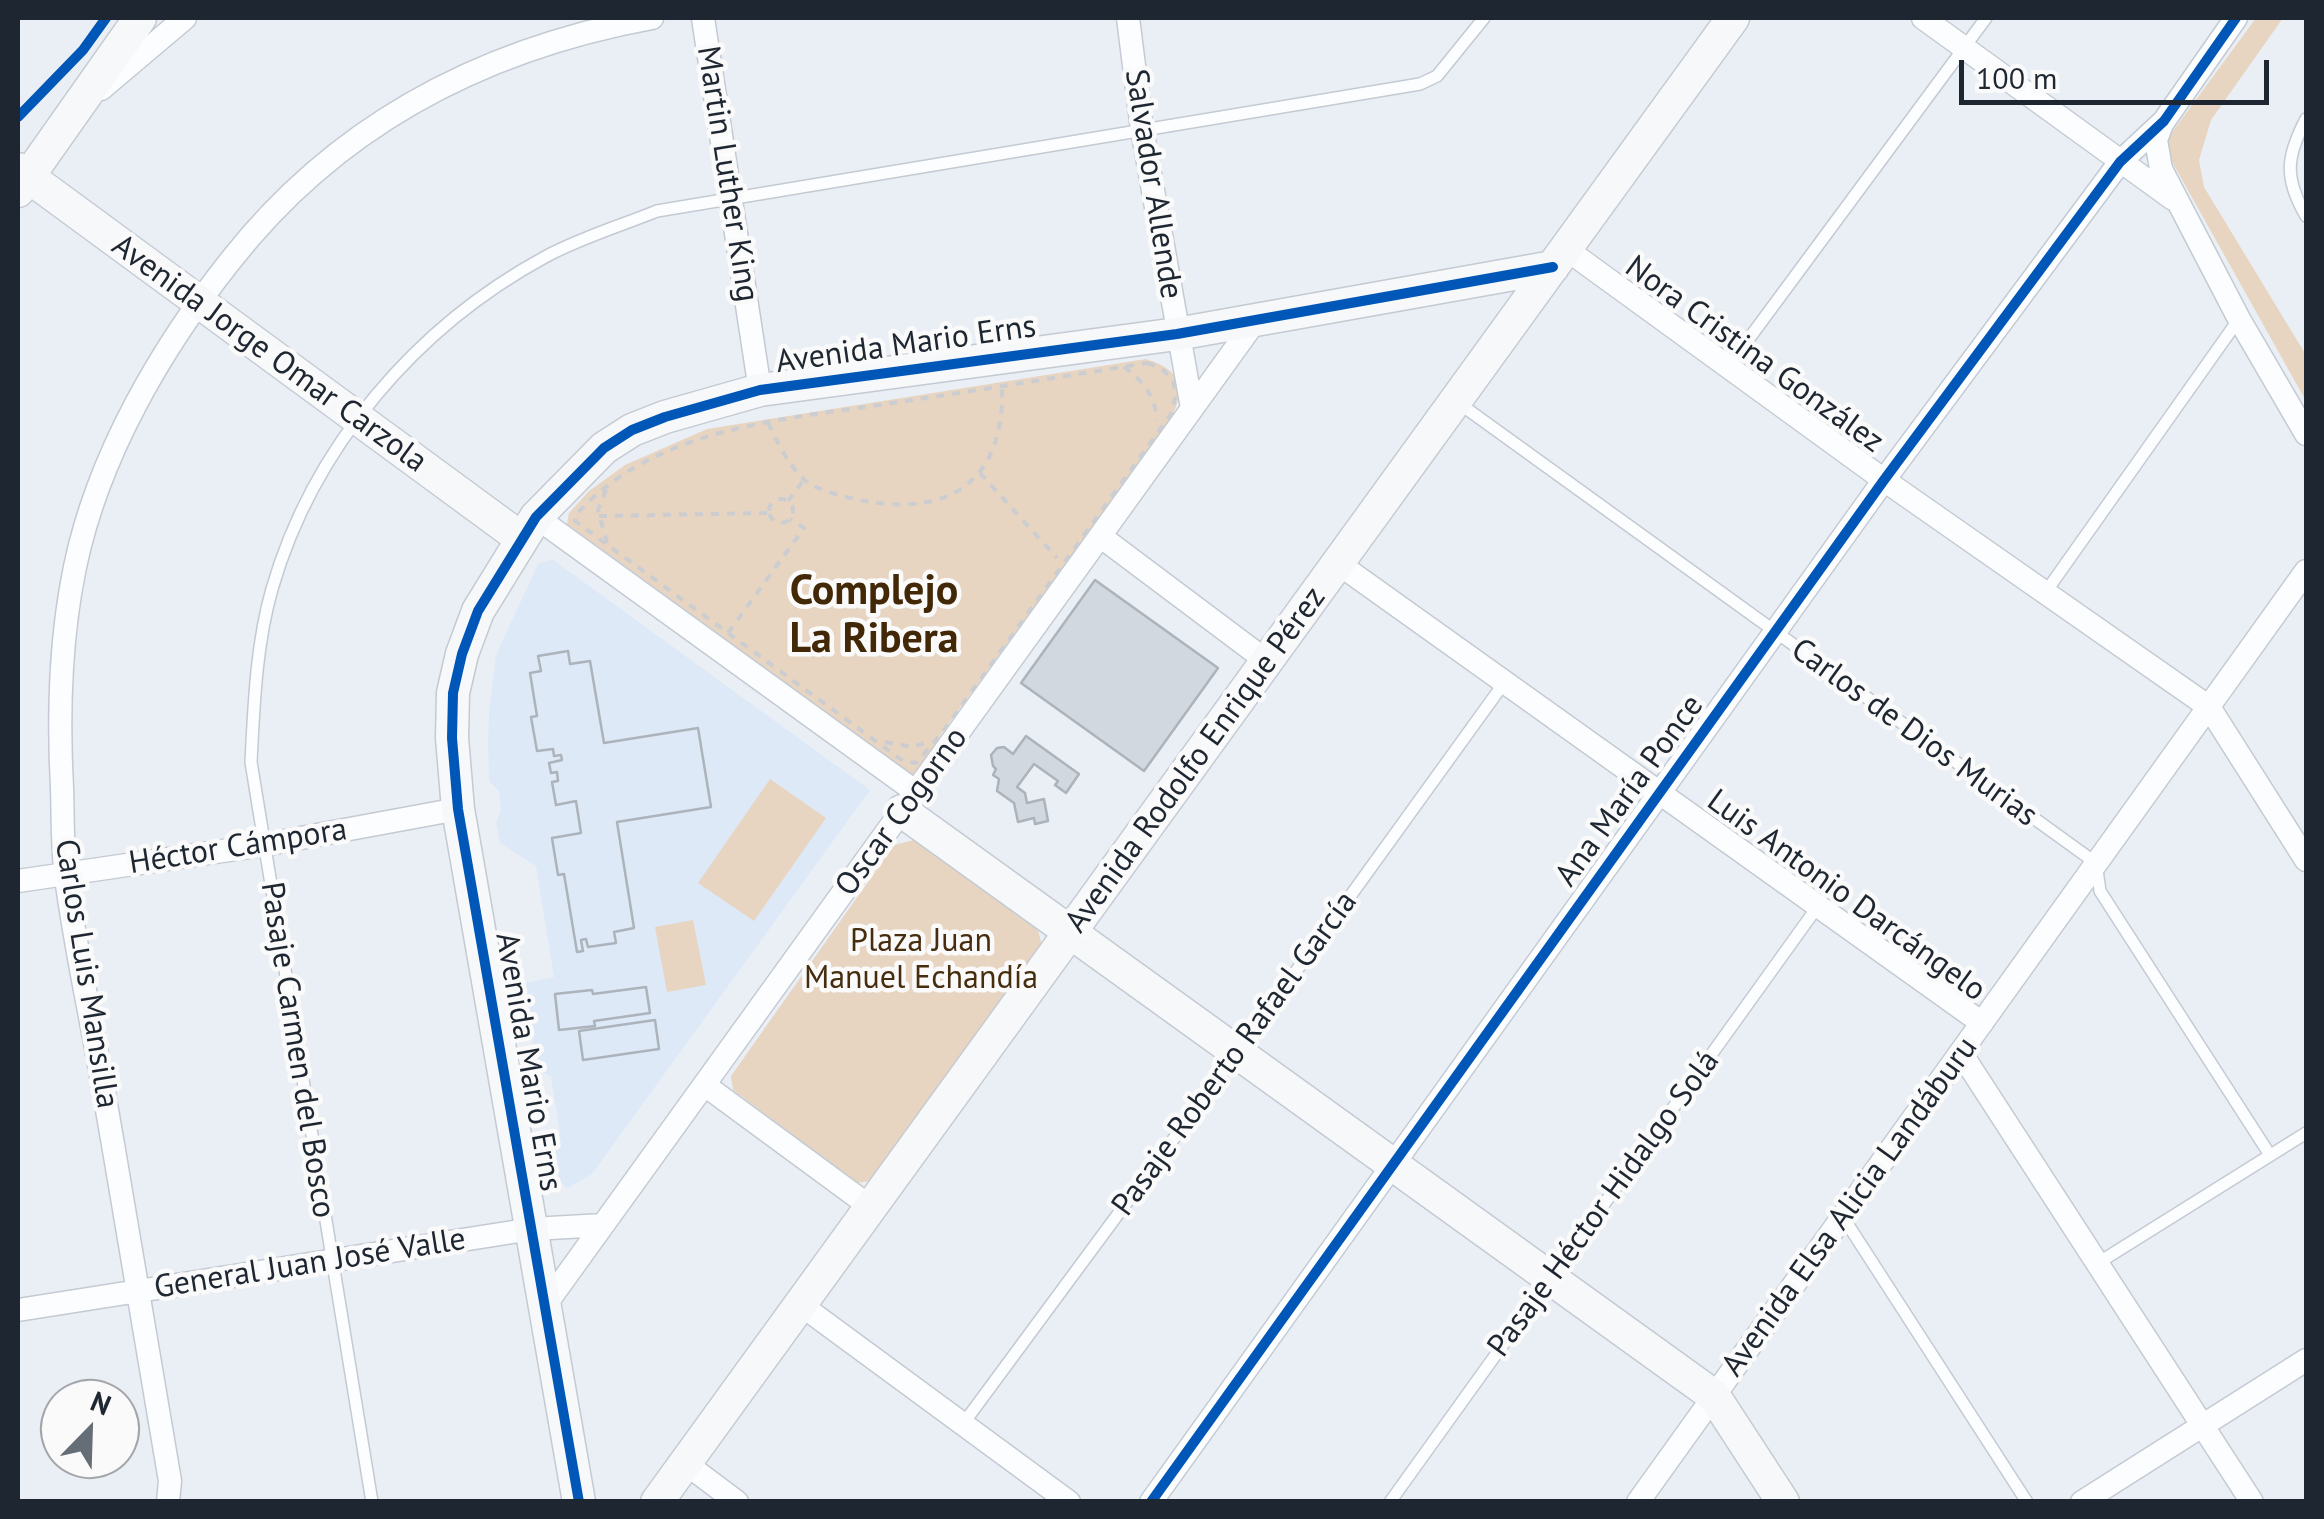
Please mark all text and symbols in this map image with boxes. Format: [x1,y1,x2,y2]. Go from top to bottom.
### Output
scale bar [1964,40,2274,102]
street label: Martin Luther King [688,43,766,305]
text: 100 m [1976,58,2057,97]
street label: Salvador Allende [1116,66,1190,302]
street label: Avenida Jorge Omar Carzola [104,227,434,481]
street label: Nora Cristina González [1617,248,1891,462]
street label: Avenida Mario Erns [774,308,1038,382]
district label: Complejo La Ribera [789,567,959,666]
street label: Avenida Rodolfo Enrique Pérez [1058,580,1334,940]
street label: Carlos de Dios Murias [1783,631,2045,835]
street label: Ana María Ponce [1548,688,1712,894]
street label: Oscar Cogorno [828,720,976,904]
street label: Luis Antonio Darcángelo [1699,782,1993,1010]
street label: Héctor Cámpora [126,811,350,883]
street label: Carlos Luis Mansilla [46,837,126,1111]
street label: Pasaje Carmen del Bosco [251,879,343,1221]
street label: Pasaje Roberto Rafael García [1104,884,1366,1224]
park label: Plaza Juan Manuel Echandía [804,923,1038,998]
street label: Avenida Mario Erns [486,930,570,1194]
street label: Avenida Elsa Alicia Landáburu [1714,1030,1986,1384]
street label: Pasaje Héctor Hidalgo Solá [1480,1043,1728,1365]
street label: General Juan José Valle [152,1220,468,1308]
north arrow [40,1379,140,1479]
text: N [85,1382,117,1423]

